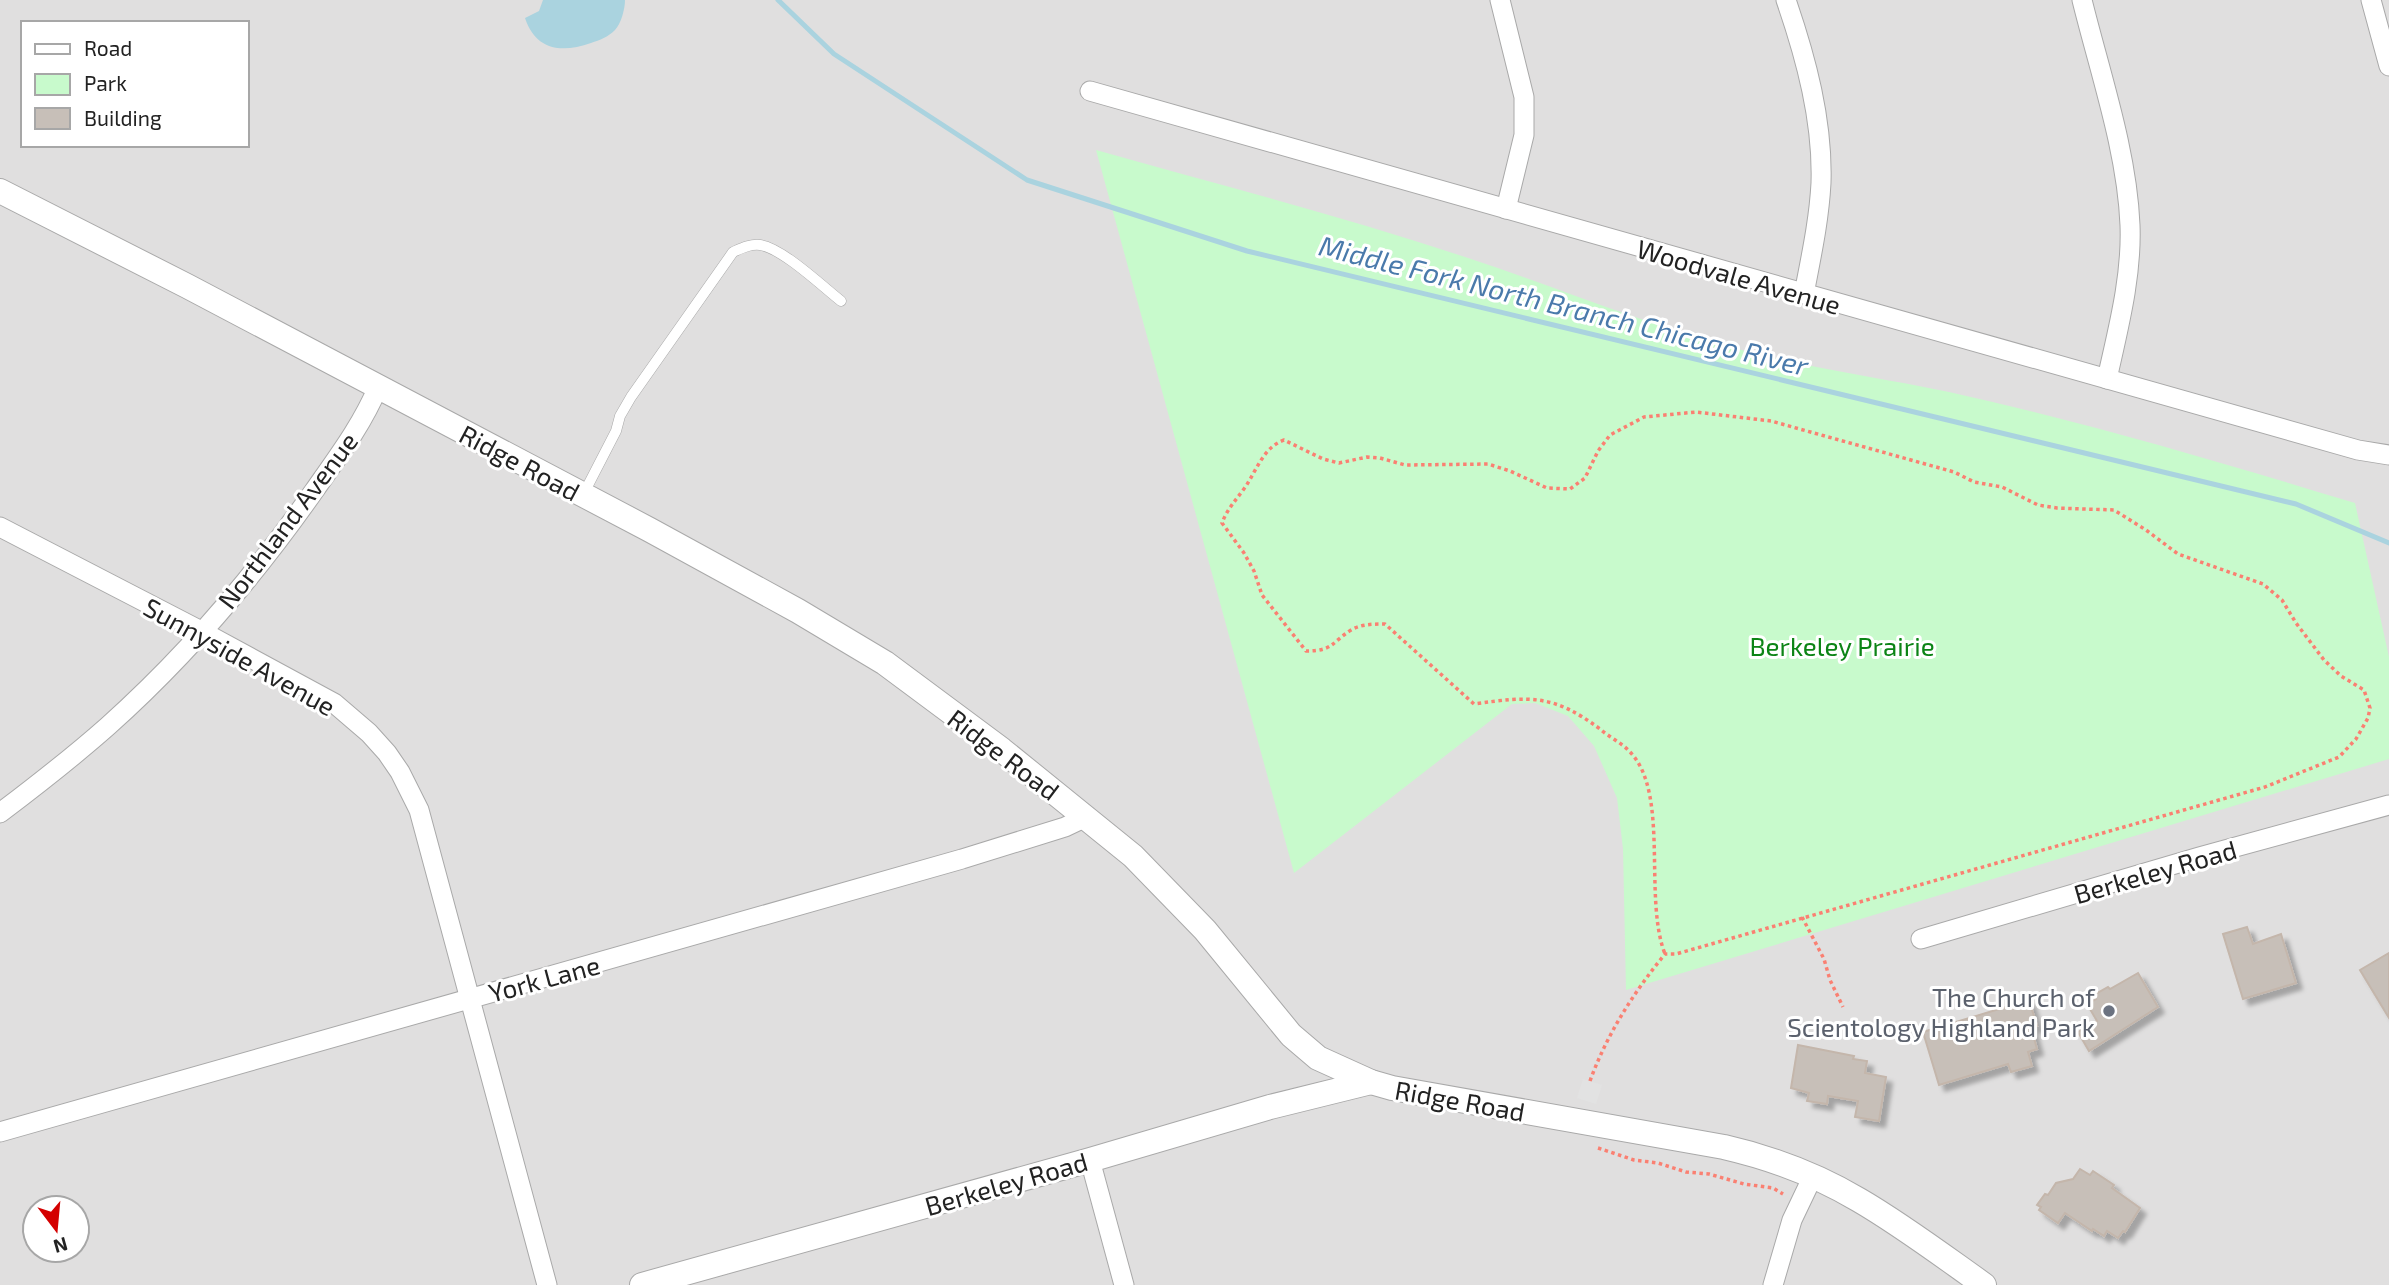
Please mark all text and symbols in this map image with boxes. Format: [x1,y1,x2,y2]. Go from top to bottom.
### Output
legend [21,21,248,147]
text: Road [84,35,132,60]
text: Park [84,70,127,95]
text: Building [84,105,162,130]
water label: Middle Fork North Branch Chicago River [1316,228,1813,383]
street label: Woodvale Avenue [1634,232,1844,320]
street label: Ridge Road [455,417,585,507]
street label: Northland Avenue [211,426,363,614]
street label: Sunnyside Avenue [139,591,341,721]
park label: Berkeley Prairie [1749,630,1935,661]
street label: Ridge Road [942,702,1066,806]
street label: Berkeley Road [2070,833,2240,909]
street label: York Lane [485,948,603,1008]
place label: The Church of Scientology Highland Park [1787,981,2096,1042]
marker: The Church of Scientology Highland Park [2101,1003,2117,1019]
street label: Ridge Road [1393,1073,1527,1127]
street label: Berkeley Road [921,1145,1091,1221]
north arrow [21,1194,91,1264]
text: N [51,1233,71,1259]

